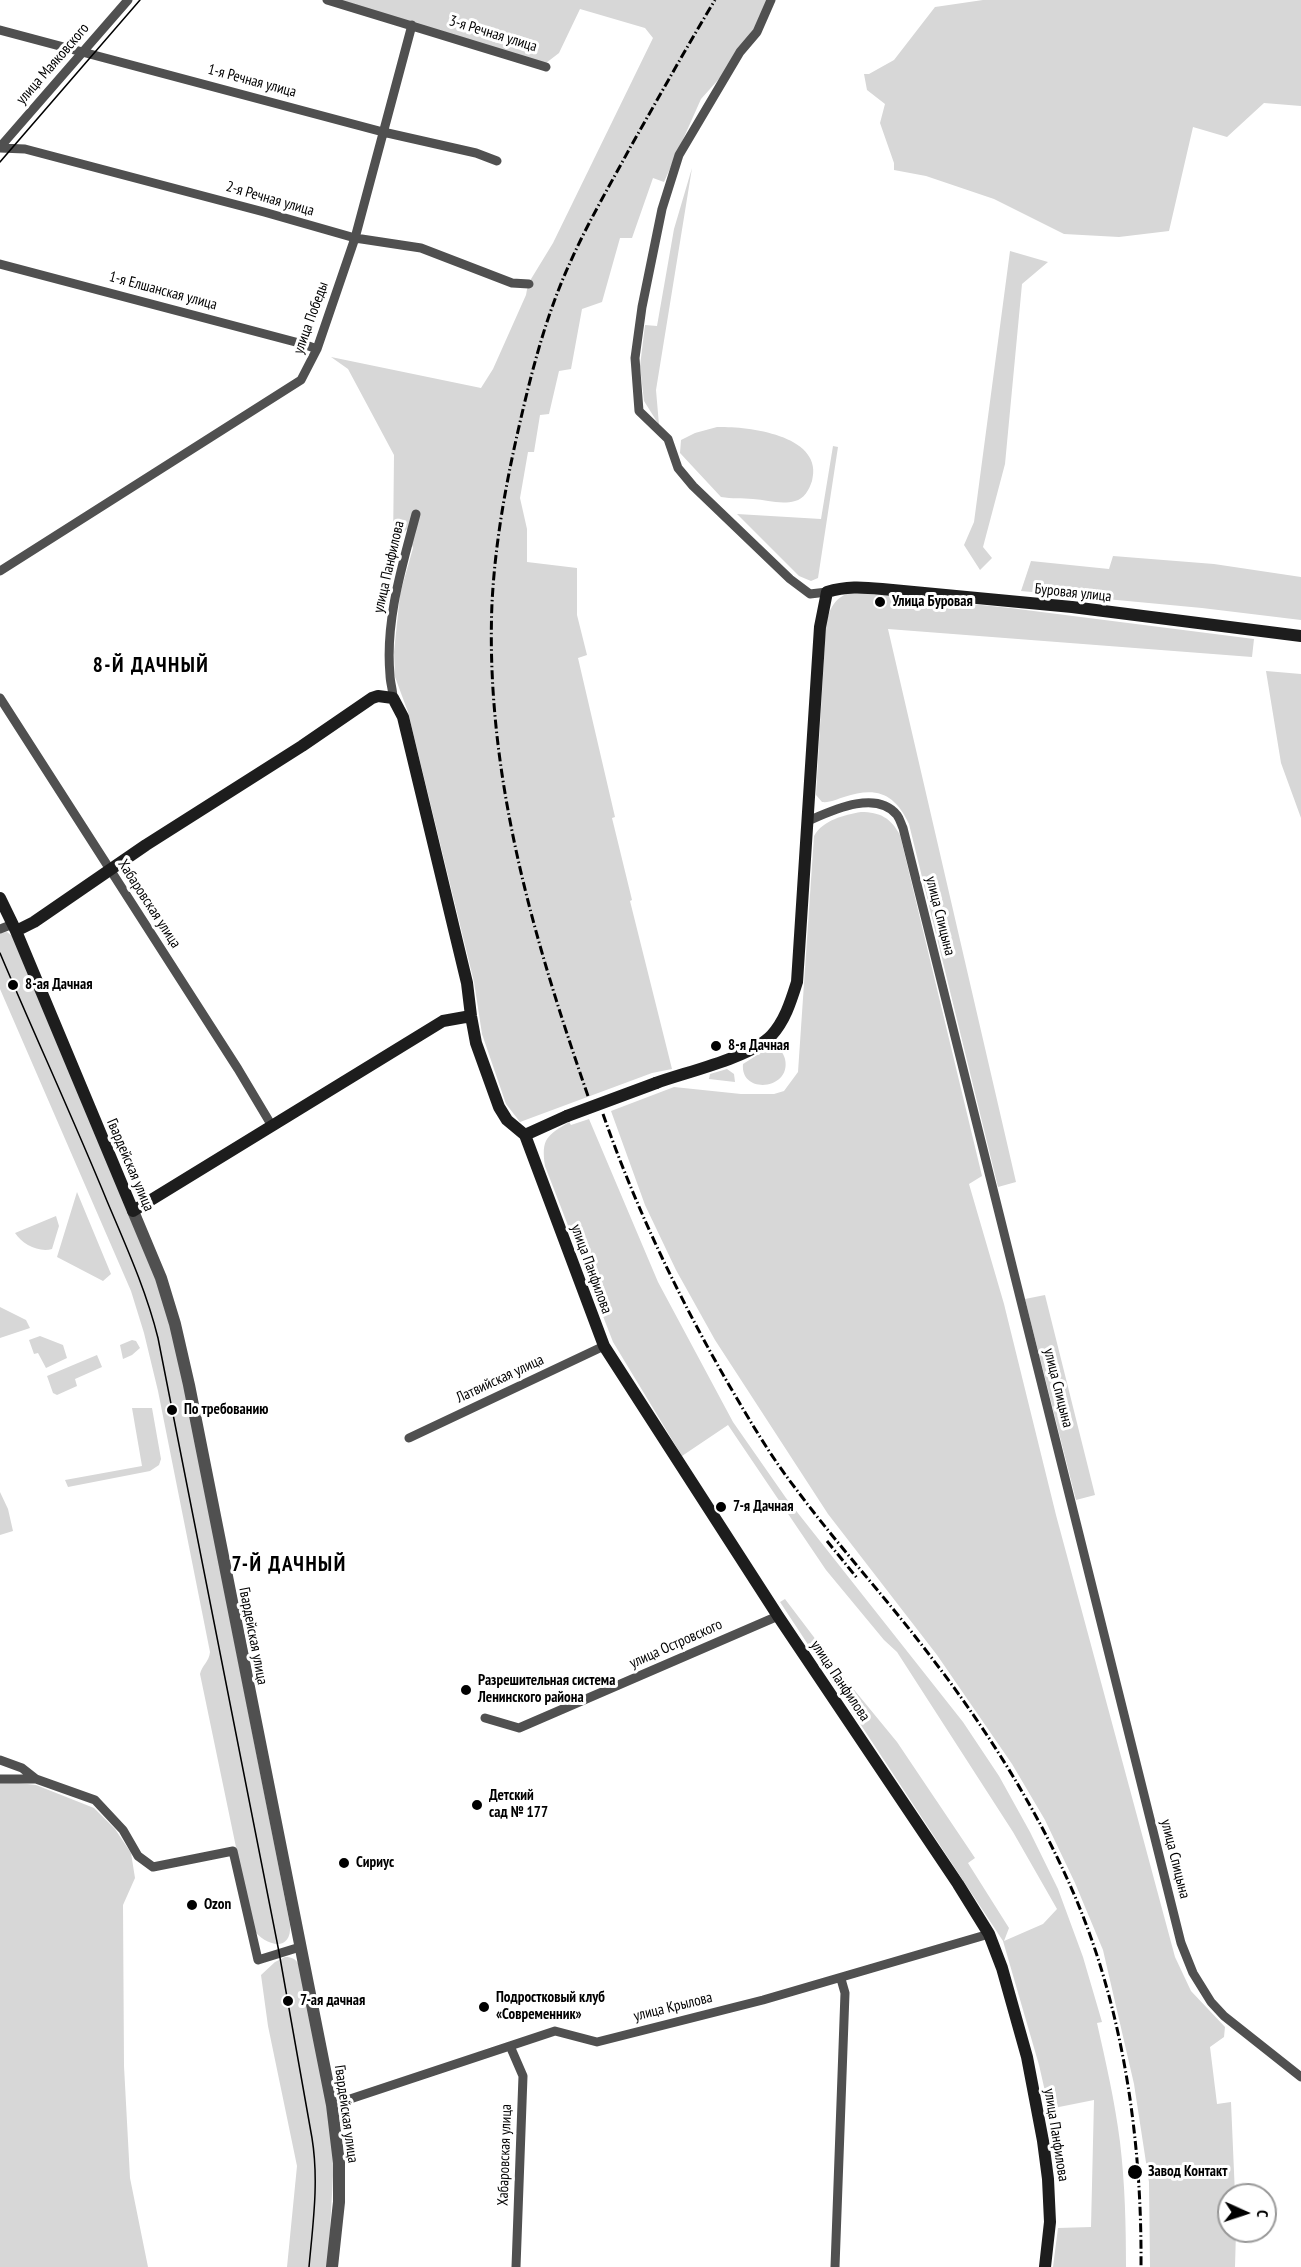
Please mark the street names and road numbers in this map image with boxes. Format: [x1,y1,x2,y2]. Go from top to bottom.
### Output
street label: 3-я Речная улица [447,12,539,56]
street label: улица Маяковского [13,20,93,108]
street label: 1-я Речная улица [206,61,298,101]
street label: 2-я Речная улица [224,178,316,220]
street label: 1-я Елшанская улица [107,268,219,314]
street label: улица Победы [290,279,332,357]
street label: улица Панфилова [370,519,408,615]
street label: Буровая улица [1034,580,1112,606]
street label: Хабаровская улица [114,856,184,952]
street label: улица Спицына [921,874,959,958]
street label: Гвардейская улица [102,1116,158,1214]
street label: улица Панфилова [567,1222,615,1316]
street label: улица Спицына [1039,1346,1077,1430]
street label: Латвийская улица [453,1351,547,1407]
street label: Гвардейская улица [235,1586,271,1686]
street label: улица Островского [627,1616,725,1672]
street label: улица Панфилова [806,1637,874,1725]
street label: улица Спицына [1156,1817,1194,1901]
street label: улица Крылова [632,1989,714,2025]
street label: Гвардейская улица [330,2064,362,2164]
street label: улица Панфилова [1040,2087,1072,2183]
street label: Хабаровская улица [494,2104,516,2206]

